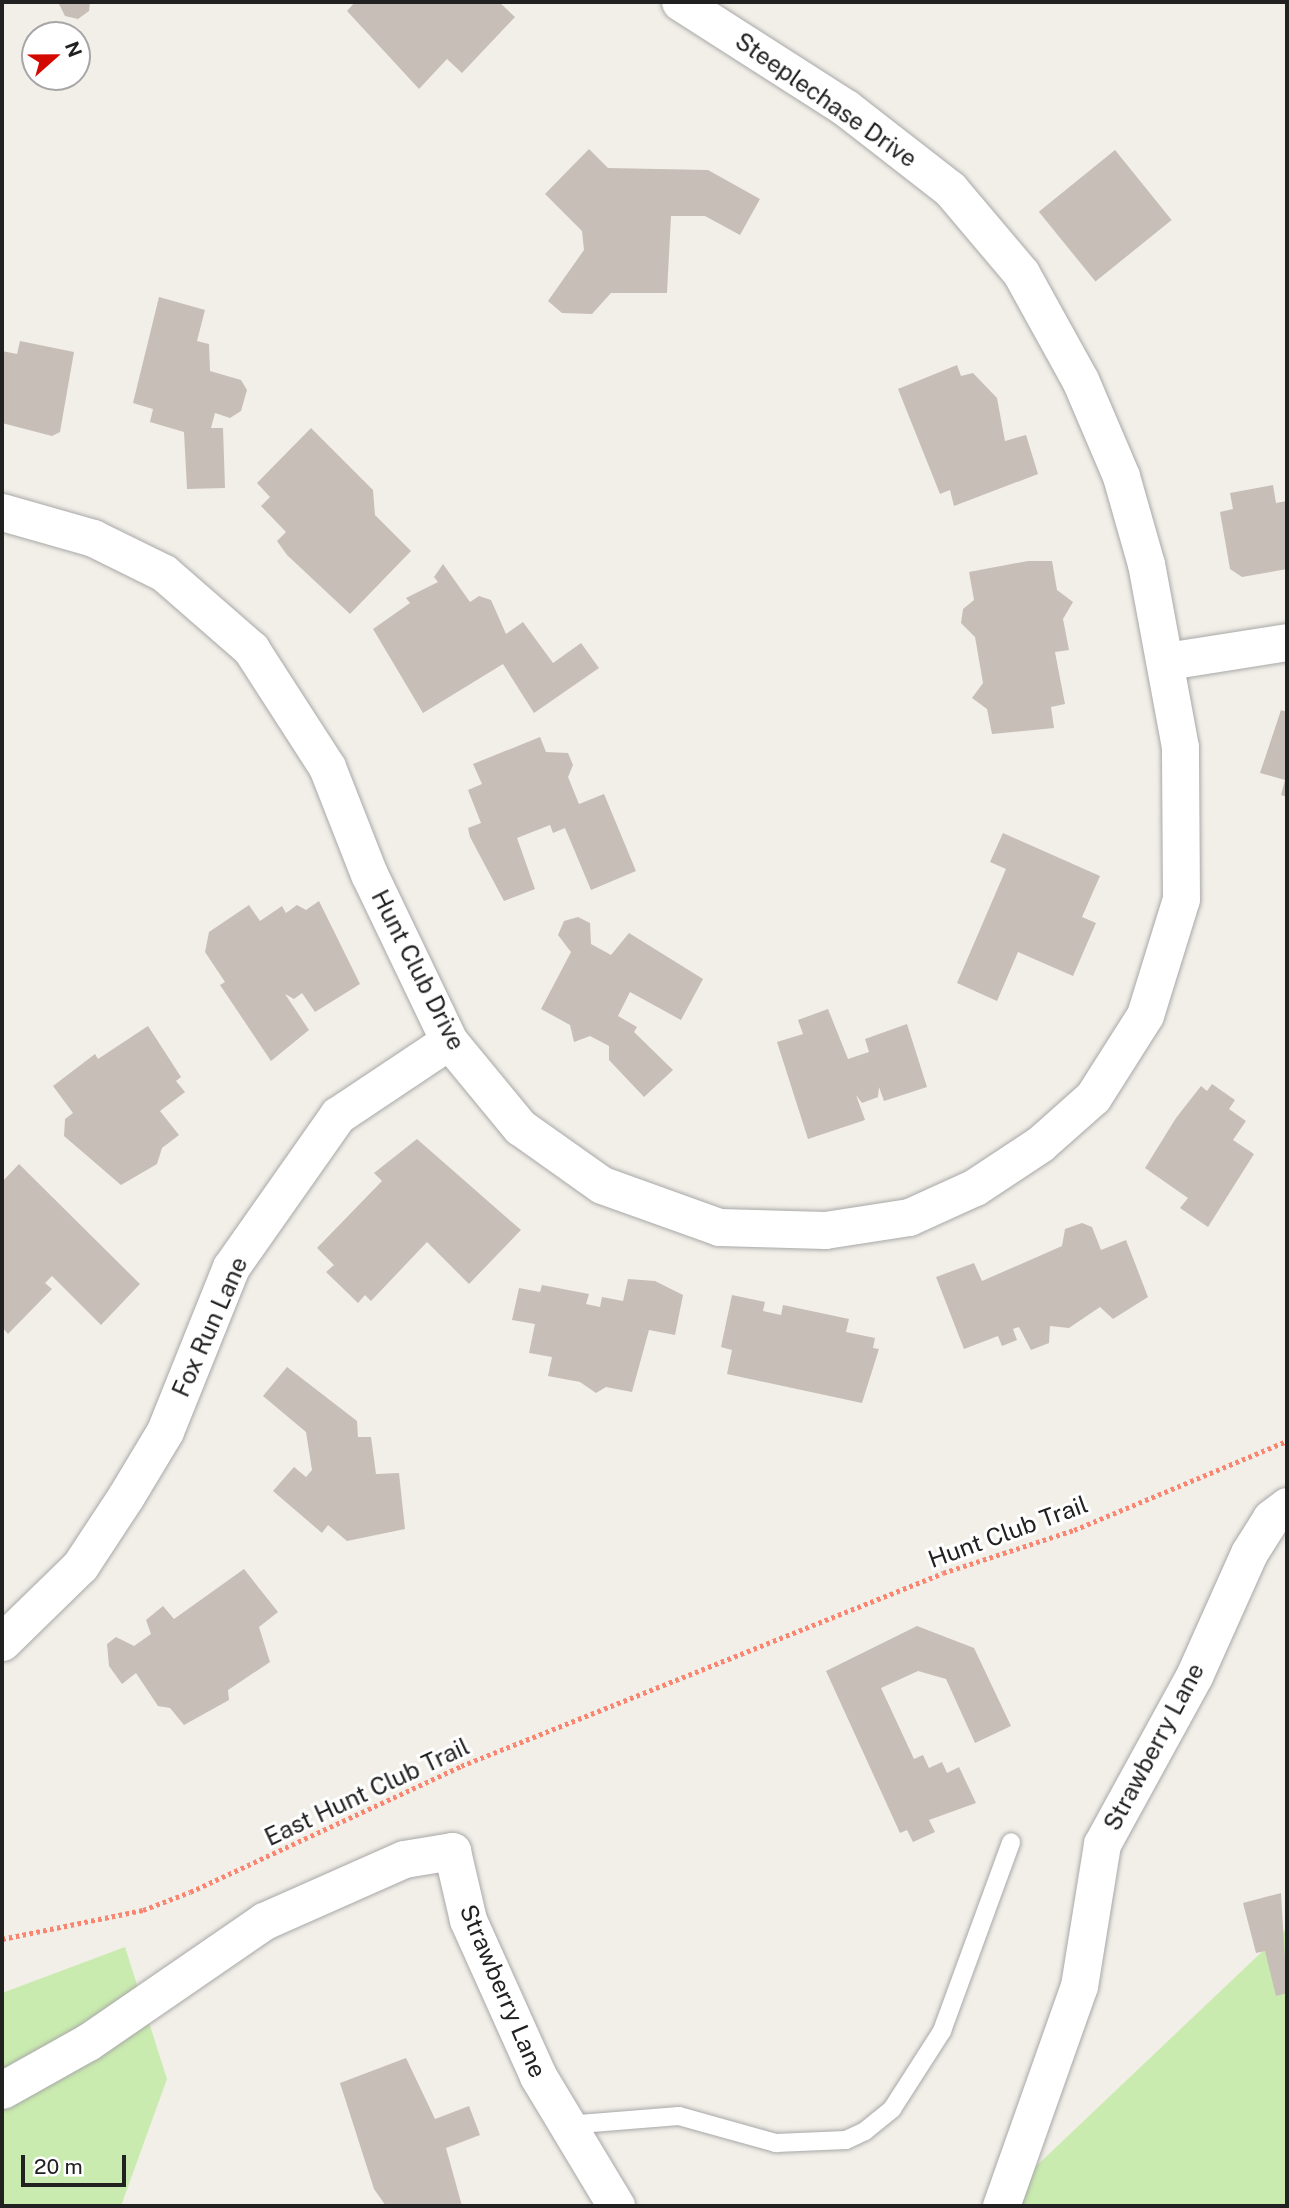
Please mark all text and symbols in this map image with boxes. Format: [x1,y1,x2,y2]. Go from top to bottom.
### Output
north arrow [21,21,91,91]
street label: Steeplechase Drive [730,26,922,174]
text: N [61,38,87,60]
street label: Hunt Club Drive [365,885,471,1055]
street label: Fox Run Lane [166,1253,254,1401]
street label: Hunt Club Trail [924,1490,1092,1574]
street label: Strawberry Lane [1098,1658,1210,1836]
street label: East Hunt Club Trail [260,1732,474,1852]
street label: Strawberry Lane [454,1900,552,2082]
scale bar [24,2142,130,2186]
text: 20 m [34,2154,83,2179]

